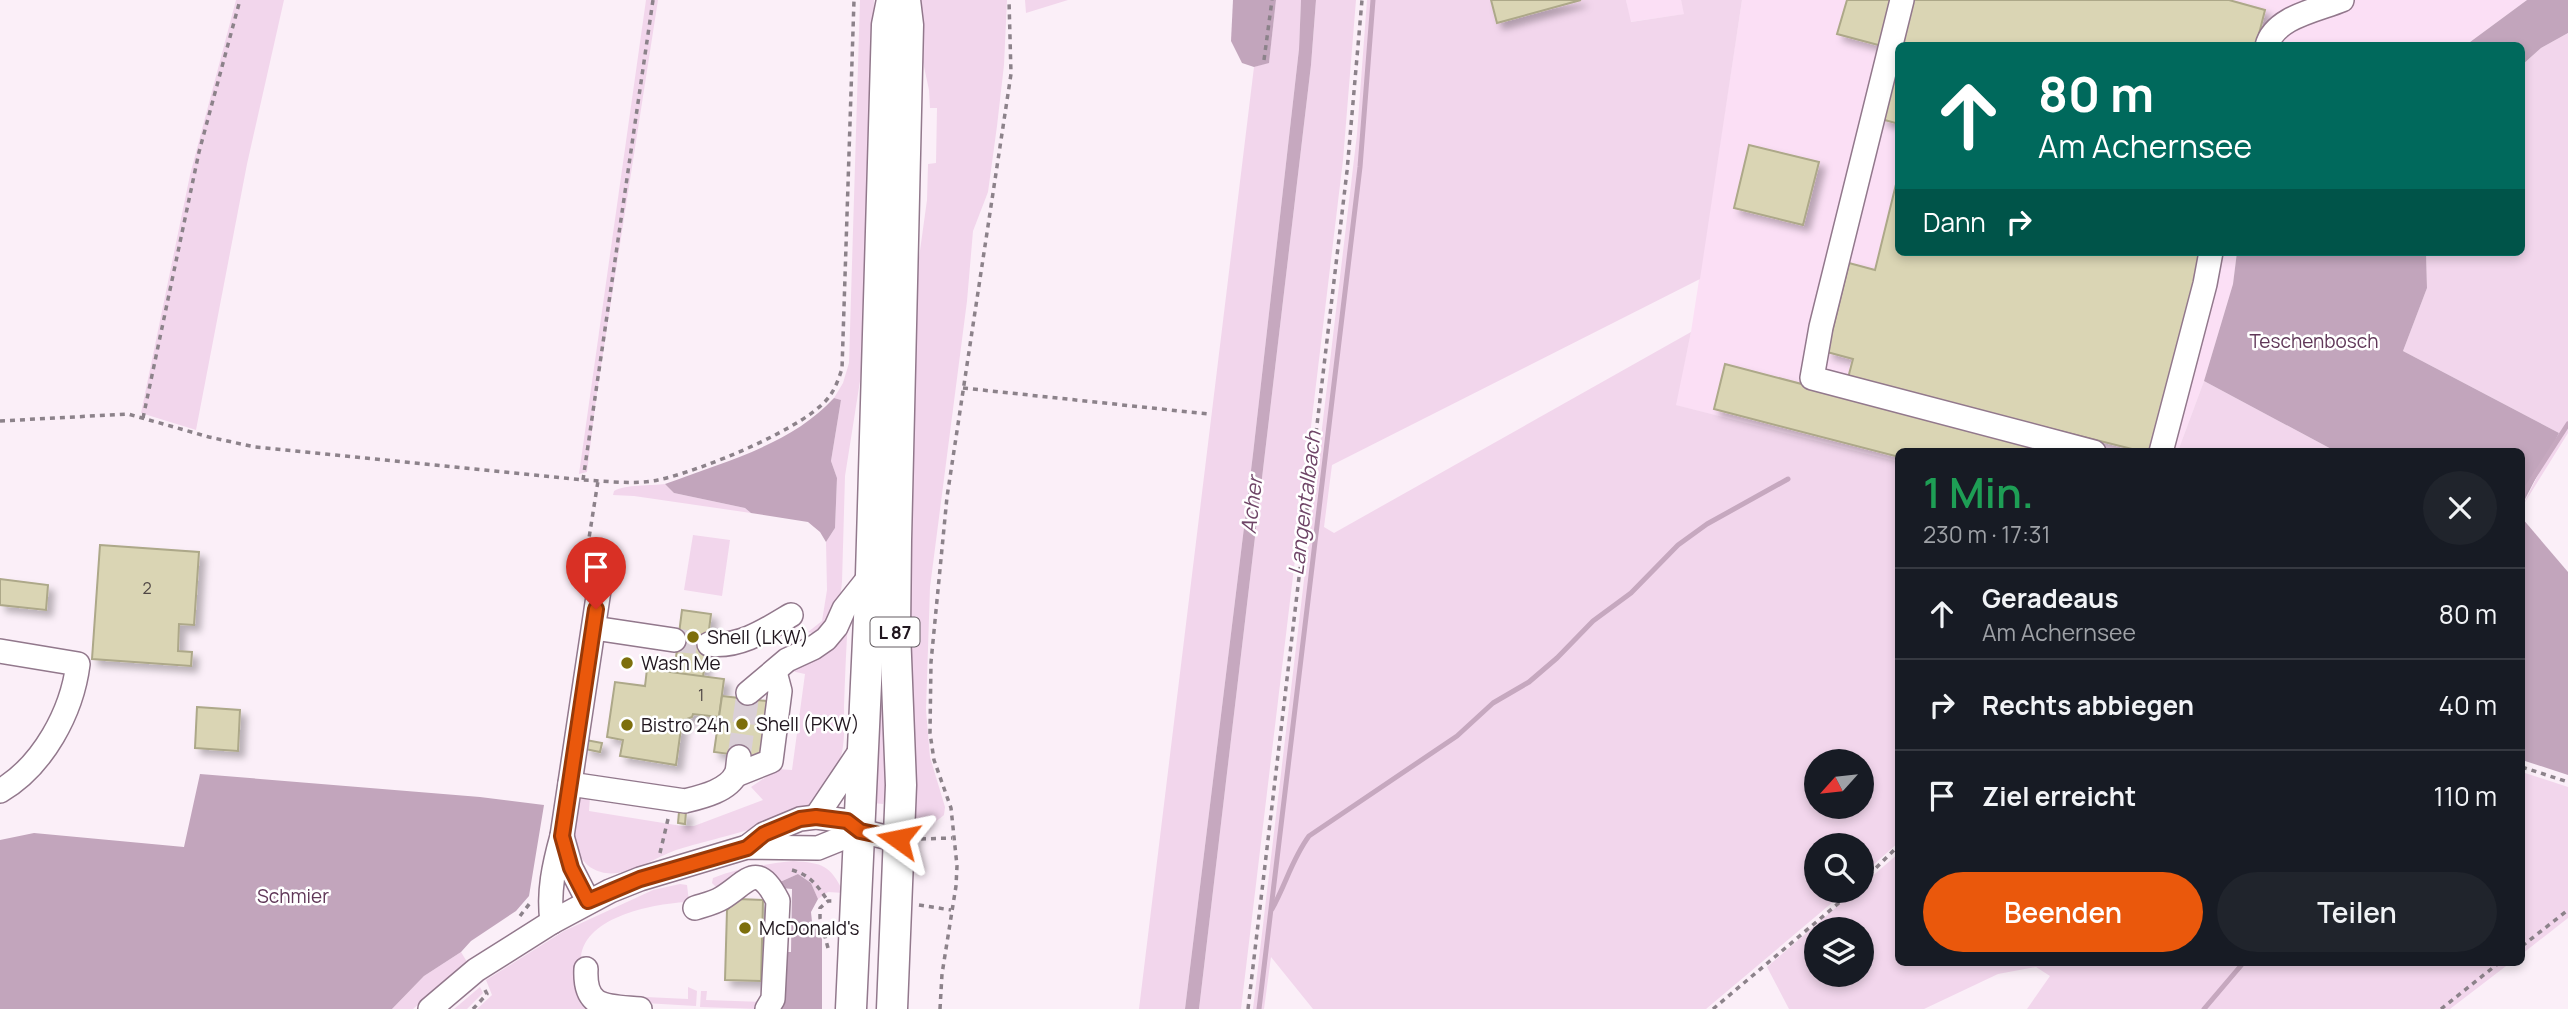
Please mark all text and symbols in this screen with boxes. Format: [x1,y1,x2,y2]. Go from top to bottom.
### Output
text: 80 m [2038,60,2154,127]
icon: ahead [1923,70,2014,161]
text: Am Achernsee [2038,124,2252,168]
icon: right [2000,203,2038,241]
text: Dann [1923,204,1986,240]
park label: Teschenbosch [2250,328,2378,354]
water label: Langentalbach [1281,428,1327,577]
text: 1 Min. [1923,463,2034,521]
button: close [2423,471,2497,545]
water label: Acher [1234,472,1269,535]
text: 230 m · 17:31 [1923,518,2050,550]
pin [566,537,626,609]
icon: arrive [577,548,615,586]
house number: 2 [142,577,152,599]
text: Geradeaus [1982,580,2118,616]
icon: ahead [1923,595,1961,633]
text: 80 m [2439,596,2497,632]
text: Am Achernsee [1982,616,2136,648]
road number: L 87 [870,618,920,646]
place label: Shell (LKW) [707,624,809,650]
marker: Shell (LKW) [685,629,701,645]
place label: Wash Me [641,650,721,676]
marker: Wash Me [619,655,635,671]
house number: 1 [698,684,704,706]
icon: right [1923,686,1961,724]
text: Rechts abbiegen [1982,687,2194,723]
text: 40 m [2439,687,2497,723]
place label: Shell (PKW) [756,711,860,737]
place label: Bistro 24h [641,712,729,738]
marker: Shell (PKW) [734,716,750,732]
marker: Bistro 24h [619,717,635,733]
north arrow [1804,749,1874,819]
map controls [1804,749,1874,987]
icon: arrive [1923,777,1961,815]
text: Ziel erreicht [1982,778,2136,814]
text: 110 m [2434,778,2497,814]
position arrow [861,802,935,876]
button: search [1804,833,1874,903]
button: Beenden [1923,872,2203,952]
button: Teilen [2217,872,2497,952]
park label: Schmier [257,883,329,909]
place label: McDonald's [759,915,860,941]
button: layers [1804,917,1874,987]
marker: McDonald's [737,920,753,936]

